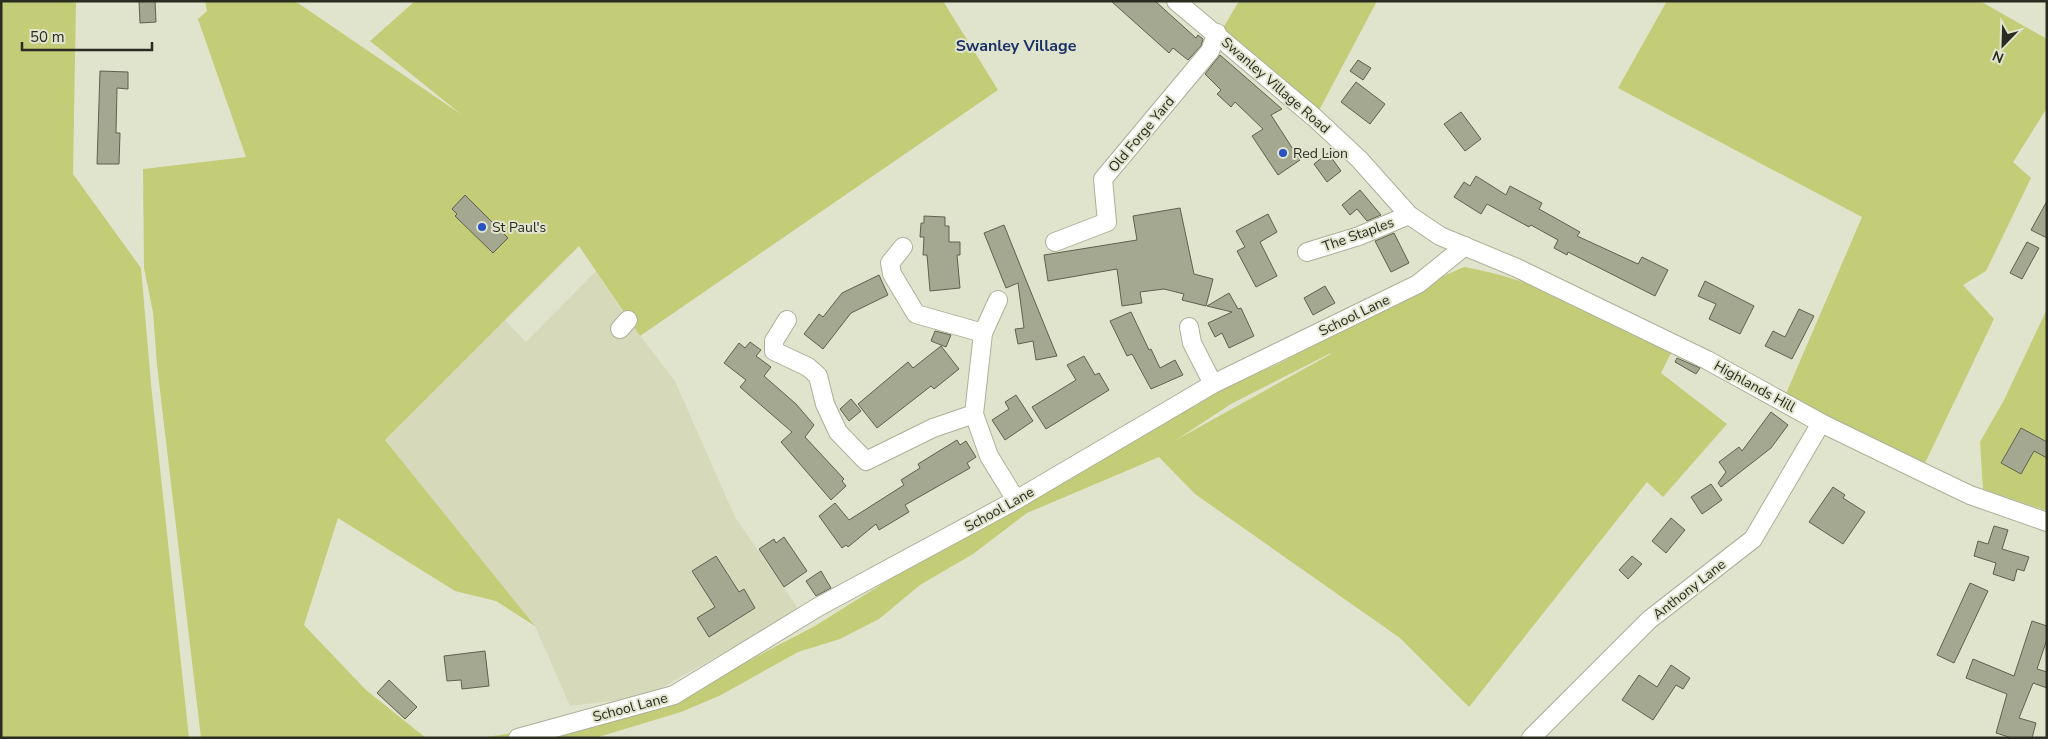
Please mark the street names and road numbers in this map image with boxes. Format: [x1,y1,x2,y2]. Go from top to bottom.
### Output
street label: Swanley Village Road [1217,33,1334,138]
street label: Old Forge Yard [1104,92,1179,176]
street label: The Staples [1320,213,1397,256]
street label: School Lane [1316,290,1393,341]
street label: Highlands Hill [1711,356,1800,417]
street label: School Lane [961,483,1037,536]
street label: Anthony Lane [1649,555,1730,624]
street label: School Lane [591,688,670,727]

